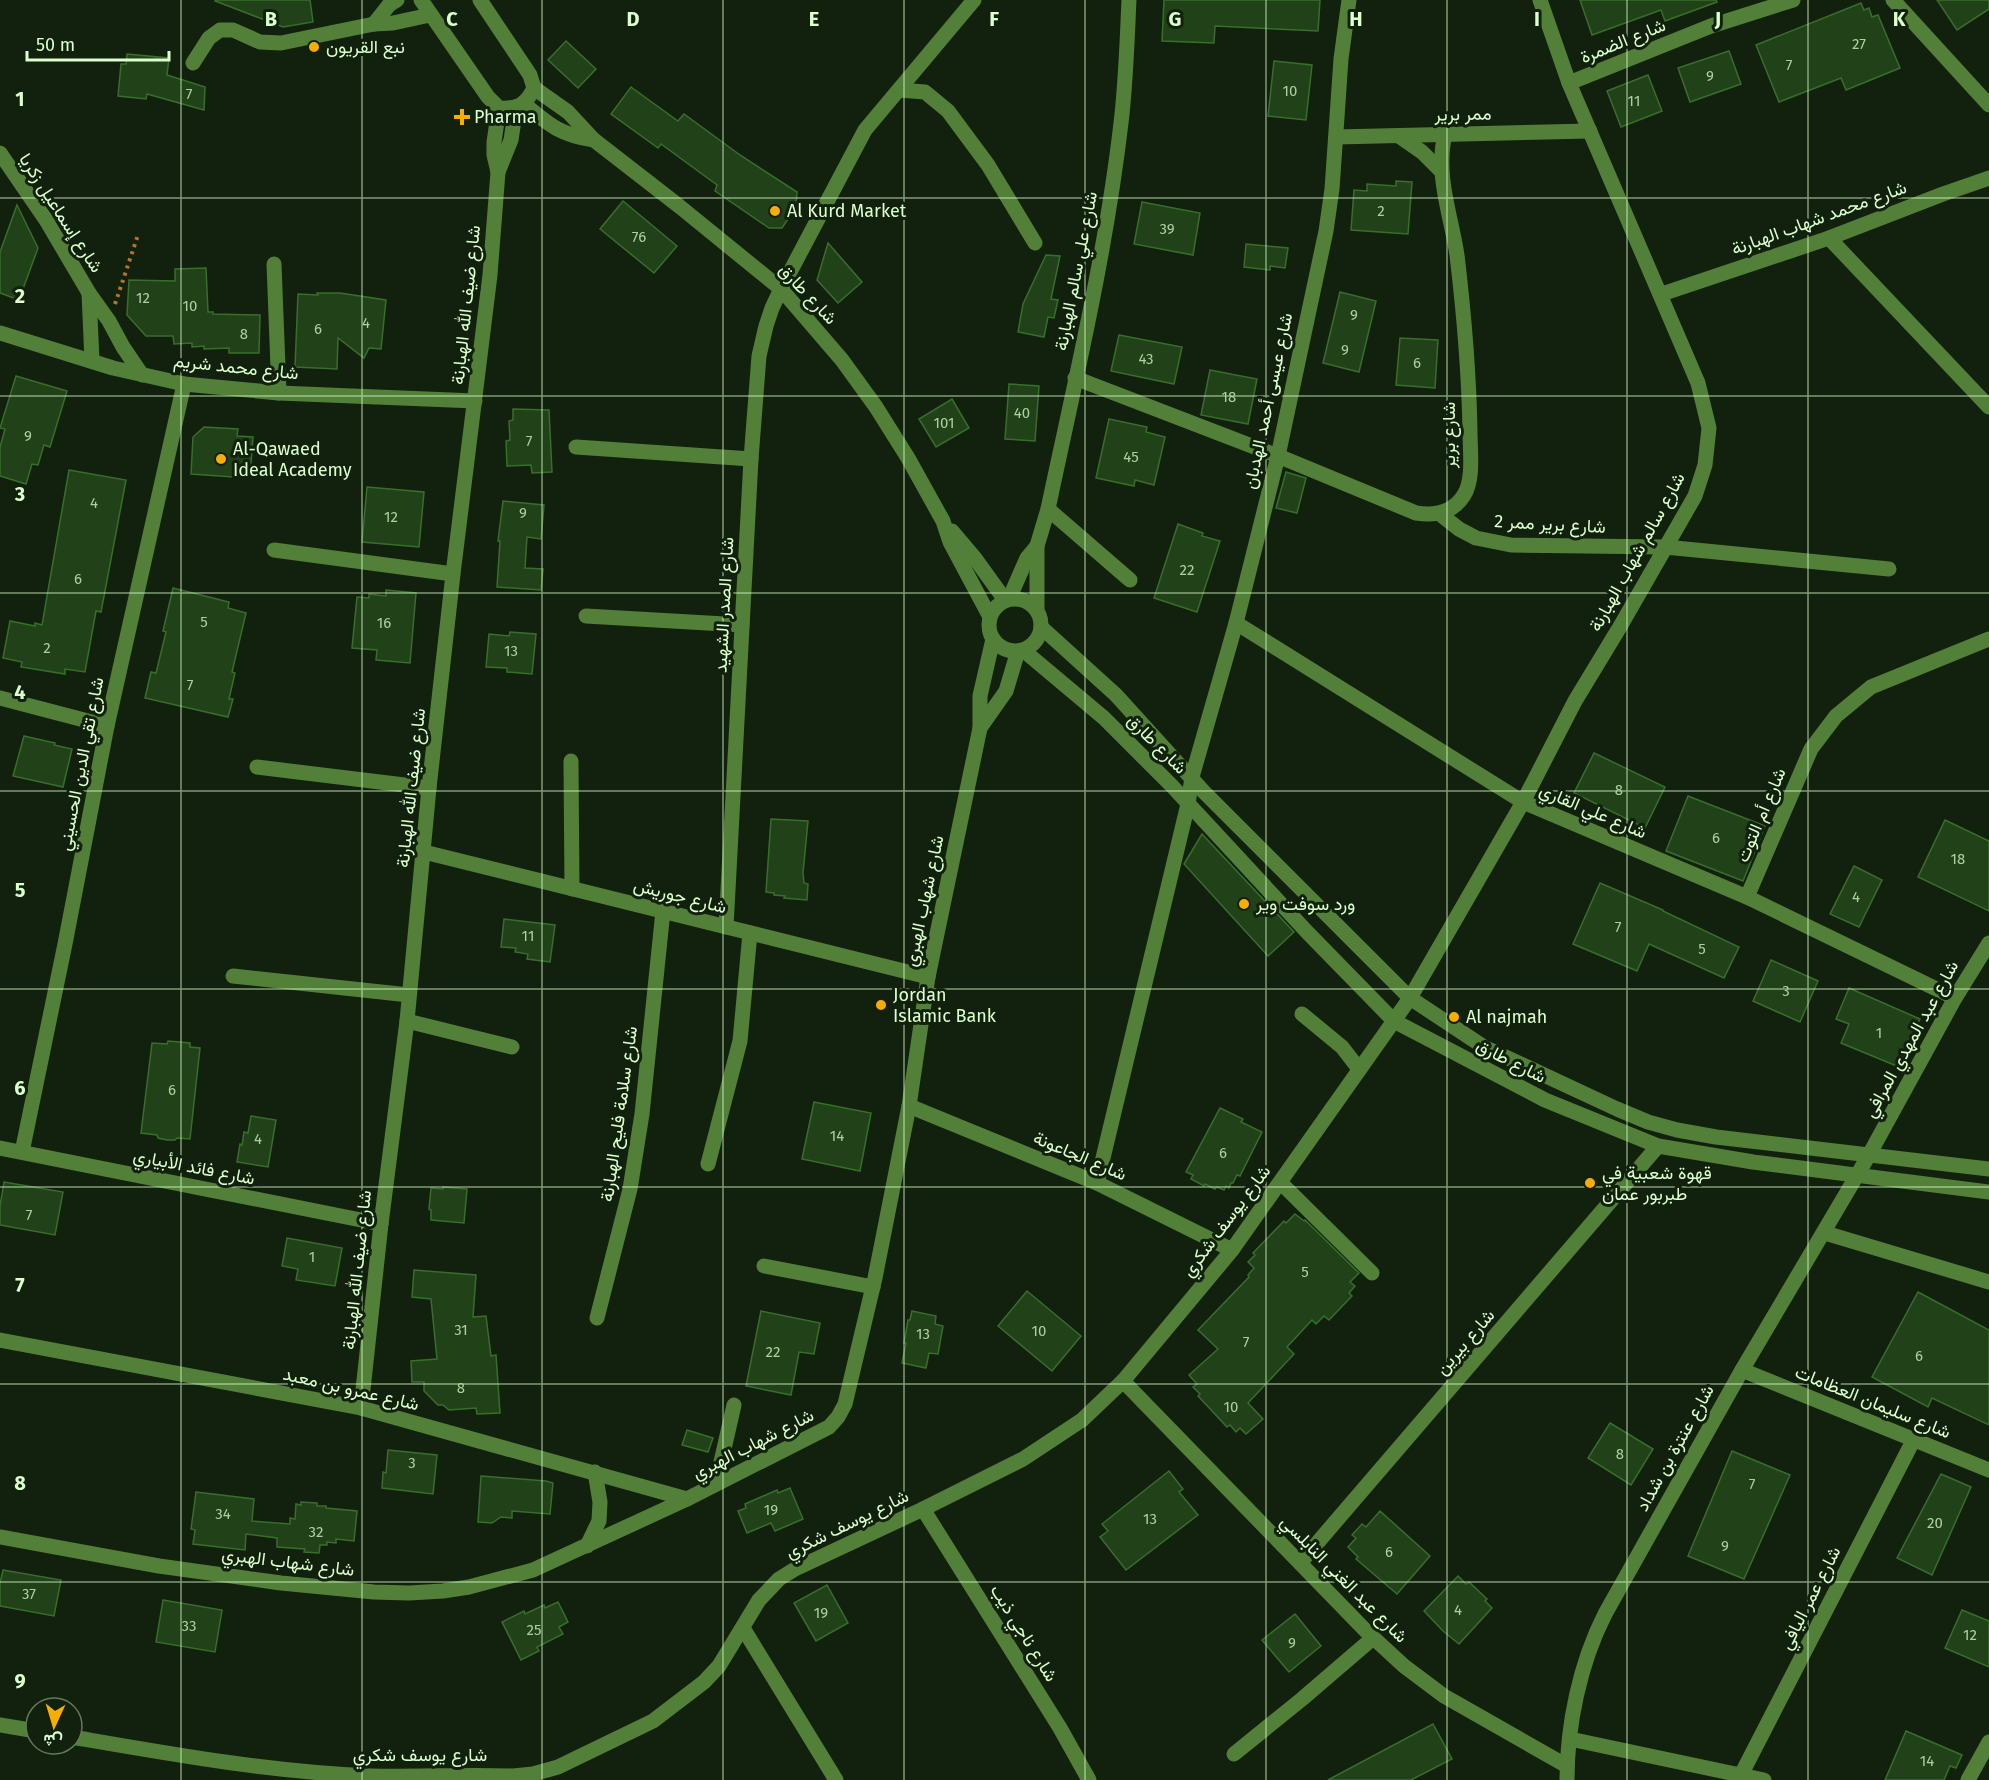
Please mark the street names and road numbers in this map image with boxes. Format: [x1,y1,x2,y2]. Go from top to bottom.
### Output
street label: شارع الضمرة [1577,14,1669,69]
street label: ممر برير [1433,103,1492,126]
street label: شارع إسماعيل زكريا [13,149,108,277]
street label: شارع محمد شهاب الهبارنة [1729,176,1910,261]
street label: شارع علي سالم الهبارنة [1050,190,1106,353]
street label: شارع ضيف الله الهبارنة [447,224,486,386]
street label: شارع طارق [773,259,842,330]
street label: شارع عيسى أحمد الهدبان [1239,311,1298,491]
street label: شارع محمد شريم [172,349,300,386]
street label: شارع برير [1438,402,1461,469]
street label: شارع سالم شهاب الهبارنة [1584,469,1691,636]
street label: شارع برير ممر 2 [1494,510,1606,539]
street label: شارع الصدر الشهيد [709,537,740,674]
street label: شارع تقي الدين الحسيني [53,675,113,853]
street label: شارع ضيف الله الهبارنة [392,707,431,869]
street label: شارع طارق [1122,710,1191,779]
street label: شارع أم التوت [1731,765,1792,866]
street label: شارع علي القاري [1534,779,1650,847]
street label: شارع شهاب الهبري [899,833,953,969]
street label: شارع جوريش [631,874,729,919]
street label: شارع عبد المهدي المرافي [1859,957,1967,1123]
street label: شارع سلامة فليح الهبارنة [596,1025,643,1203]
street label: شارع طارق [1472,1034,1550,1089]
street label: شارع الجاعونة [1030,1126,1130,1186]
street label: شارع فائد الأبياري [130,1144,257,1194]
street label: شارع يوسف شكري [1177,1161,1278,1284]
street label: شارع ضيف الله الهبارنة [338,1189,377,1351]
street label: شارع بيرين [1431,1305,1500,1380]
street label: شارع سليمان العظامات [1792,1361,1954,1444]
street label: شارع عمرو بن معبد [281,1363,421,1416]
street label: شارع عنترة بن شداد [1631,1381,1720,1516]
street label: شارع شهاب الهبري [688,1404,819,1488]
street label: شارع يوسف شكري [782,1485,914,1567]
street label: شارع عبد الغني النابلسي [1273,1511,1412,1650]
street label: شارع شهاب الهبري [220,1543,356,1585]
street label: شارع عمر اليافي [1775,1543,1849,1655]
street label: شارع ناجي ذيب [982,1580,1063,1688]
street label: شارع يوسف شكري [353,1744,487,1770]

